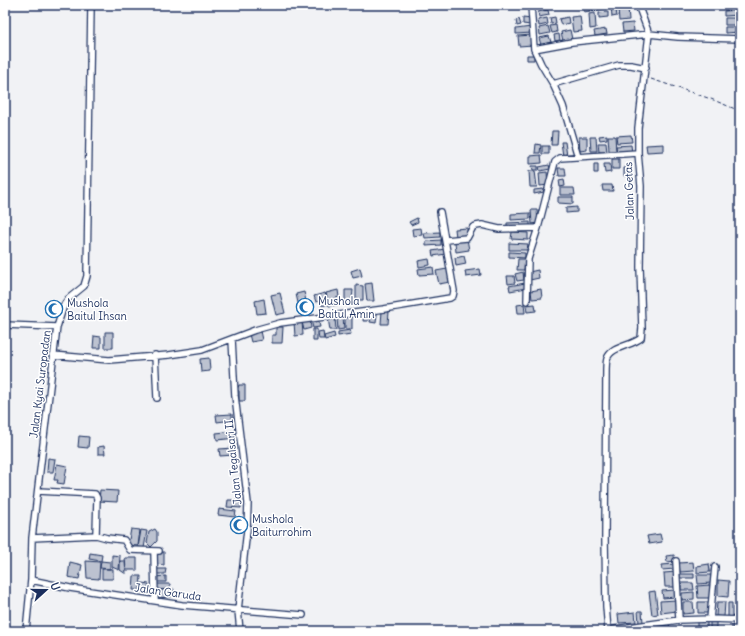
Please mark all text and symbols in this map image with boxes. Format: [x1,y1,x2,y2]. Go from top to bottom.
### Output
street label: Jalan Getas [621,162,637,220]
place label: Mushola Baitul Amin [318,294,375,321]
place label: Mushola Baitul Ihsan [67,296,127,323]
mosque icon: Mushola Baitul Amin [295,297,315,317]
mosque icon: Mushola Baitul Ihsan [44,299,64,319]
street label: Jalan Kyai Suropadan [26,329,54,439]
street label: Jalan Tegalsari II [222,418,244,505]
place label: Mushola Baiturrohim [252,512,312,539]
mosque icon: Mushola Baiturrohim [229,515,249,535]
north arrow [26,570,66,610]
text: U [47,580,63,592]
street label: Jalan Garuda [134,580,202,604]

